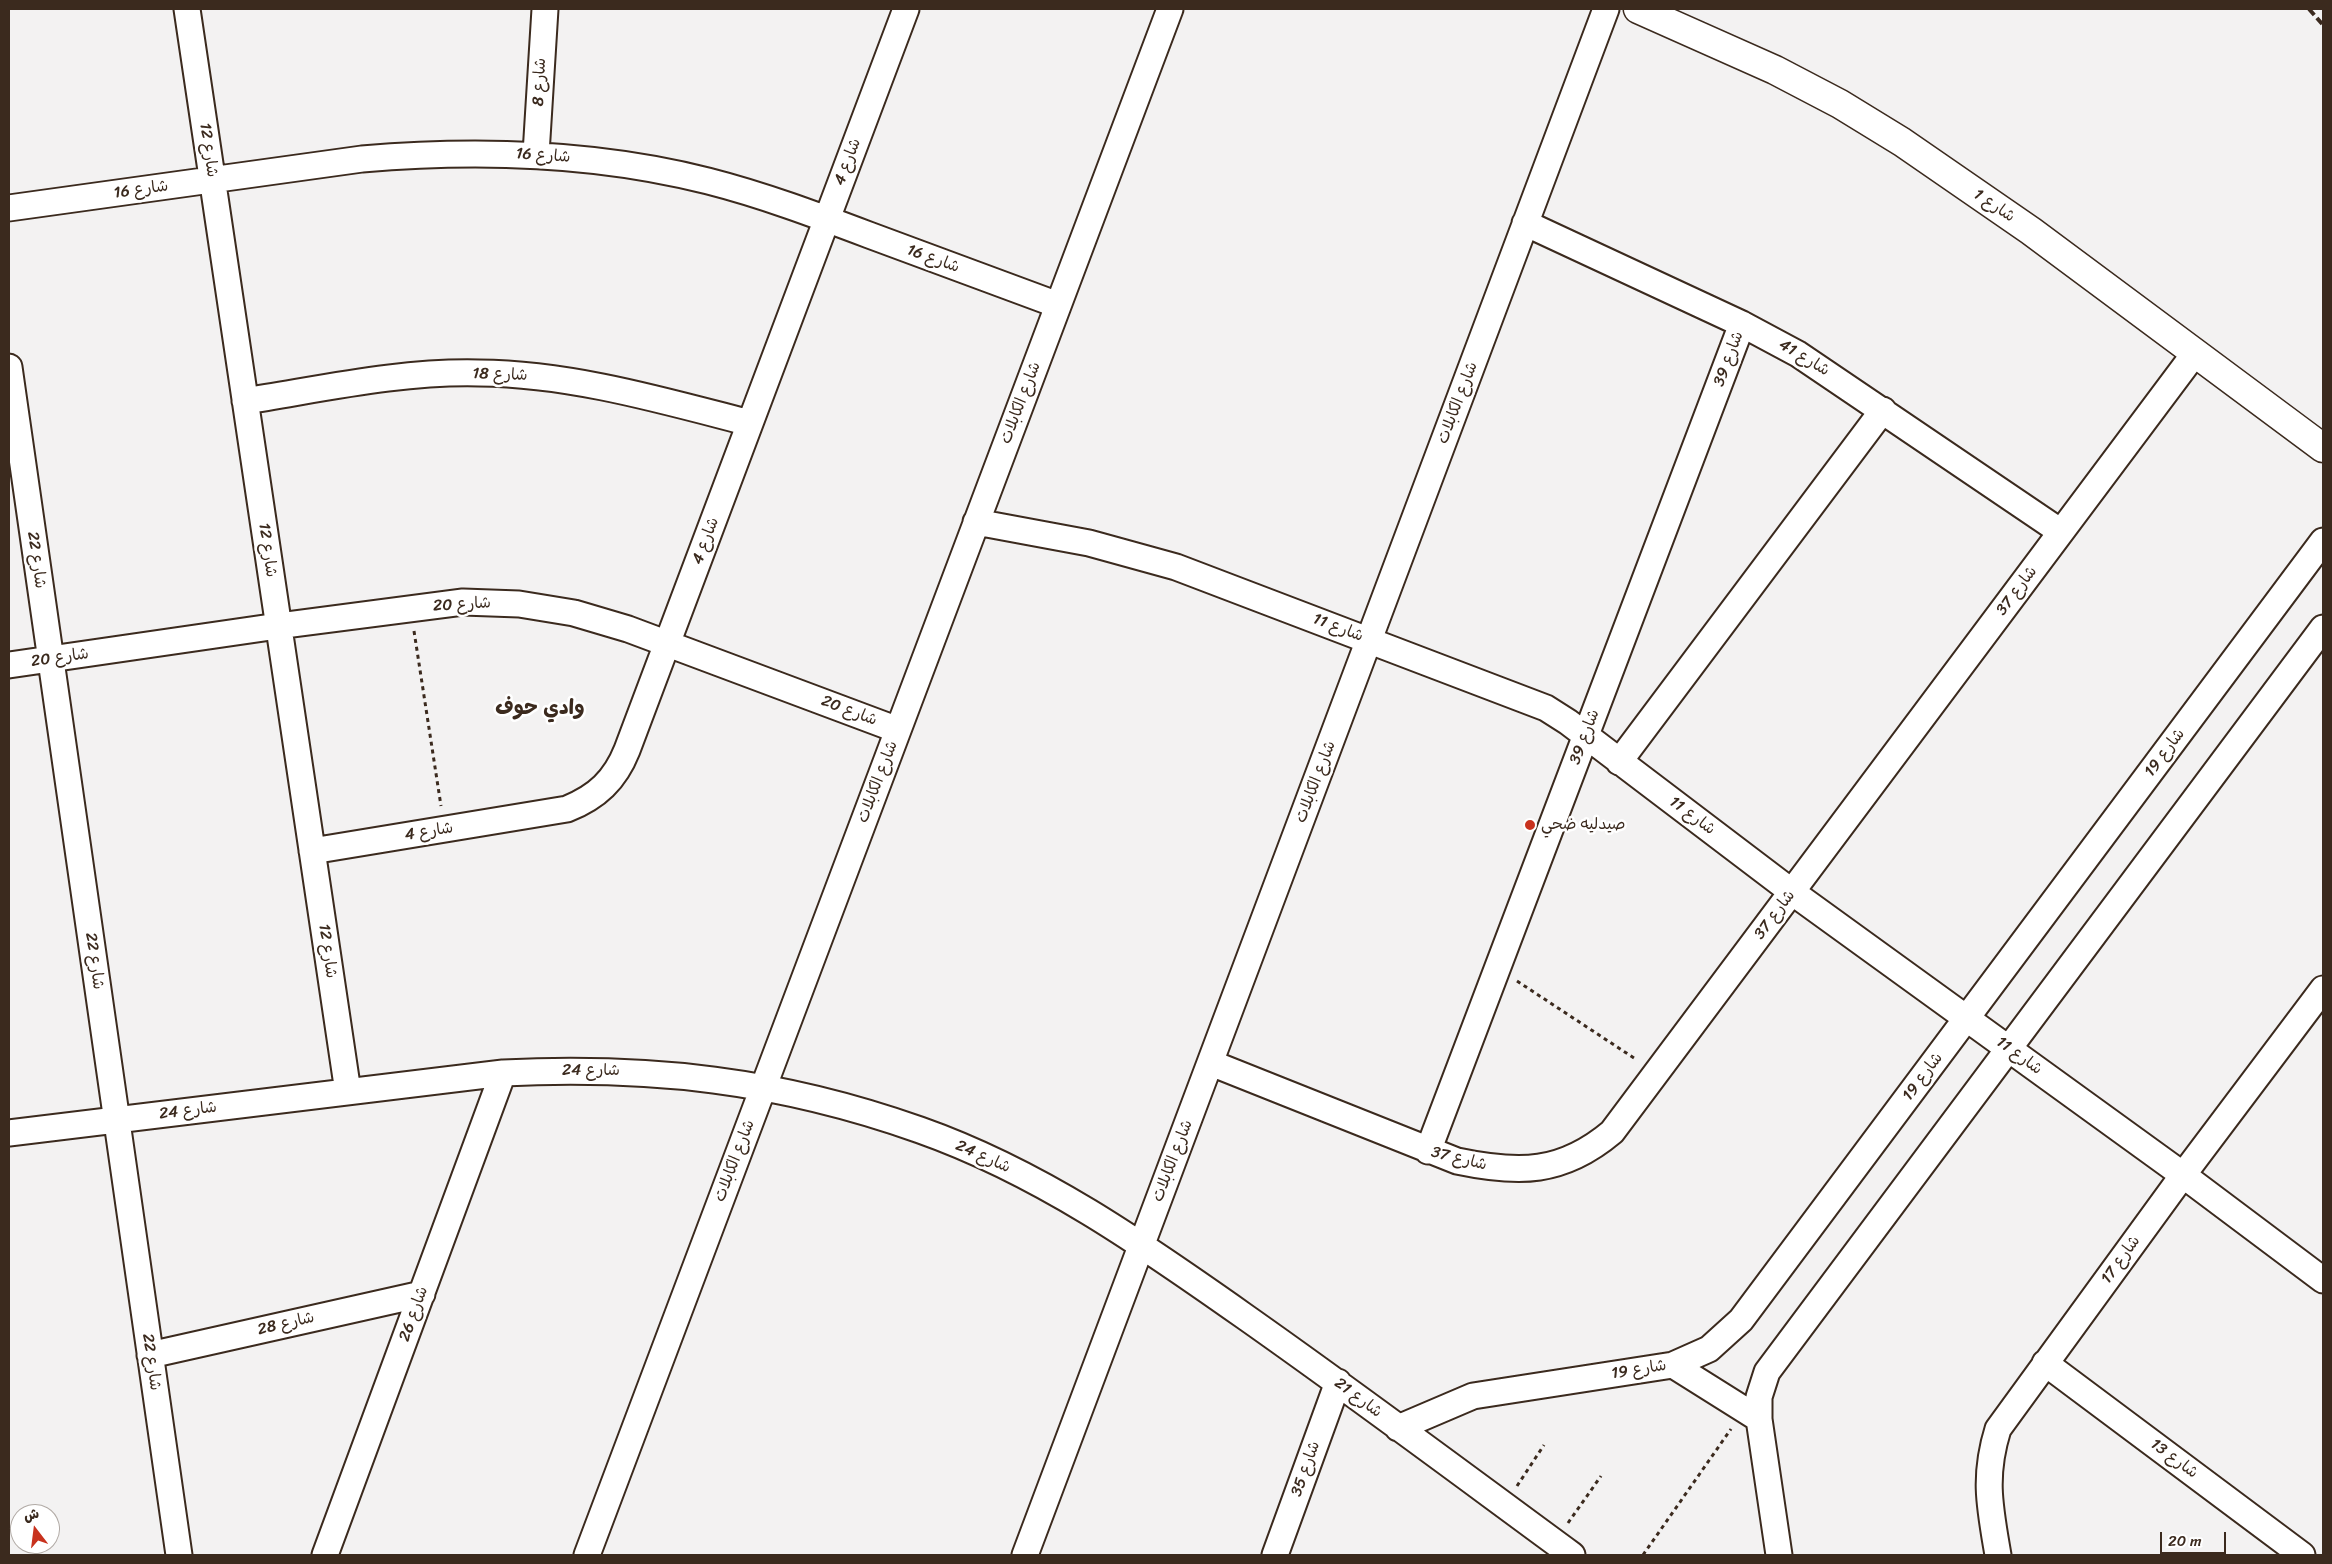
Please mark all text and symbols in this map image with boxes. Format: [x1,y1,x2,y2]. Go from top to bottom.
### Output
street label: شارع 8 [529,57,551,107]
street label: شارع 12 [195,121,221,179]
street label: شارع 4 [830,136,866,188]
street label: شارع 16 [515,145,571,167]
street label: شارع 16 [113,177,169,203]
street label: شارع 1 [1970,185,2018,227]
street label: شارع 16 [904,241,962,277]
street label: شارع 39 [1710,329,1748,389]
street label: شارع 41 [1775,335,1833,381]
street label: شارع الكابلات [997,359,1045,447]
street label: شارع الكابلات [1434,359,1482,447]
street label: شارع 18 [472,364,528,386]
street label: شارع 4 [688,515,724,567]
street label: شارع 12 [254,521,280,579]
street label: شارع 22 [23,530,49,590]
street label: شارع 37 [1992,563,2042,619]
street label: شارع 20 [432,594,492,616]
street label: شارع 11 [1310,610,1366,646]
street label: شارع 20 [30,644,90,672]
street label: شارع 20 [818,692,880,730]
district label: وادي حوف [495,696,585,722]
street label: شارع 39 [1566,707,1604,767]
street label: شارع 19 [2141,725,2189,781]
street label: شارع الكابلات [854,738,902,826]
street label: شارع الكابلات [1292,738,1340,826]
street label: شارع 11 [1665,793,1719,839]
place label: صيدليه ضحي [1541,815,1625,835]
marker: صيدليه ضحي [1523,818,1537,832]
street label: شارع 4 [403,819,455,845]
street label: شارع 37 [1750,887,1800,943]
street label: شارع 12 [314,922,340,980]
street label: شارع 22 [81,931,107,991]
street label: شارع 11 [1992,1033,2046,1079]
street label: شارع 19 [1899,1049,1947,1105]
street label: شارع 24 [562,1061,620,1081]
street label: شارع 24 [158,1098,218,1124]
street label: شارع الكابلات [711,1117,759,1205]
street label: شارع الكابلات [1149,1117,1197,1205]
street label: شارع 24 [953,1136,1013,1178]
street label: شارع 37 [1429,1143,1489,1175]
street label: شارع 17 [2097,1232,2145,1288]
street label: شارع 26 [395,1284,433,1344]
street label: شارع 28 [256,1308,316,1340]
street label: شارع 22 [138,1332,164,1392]
street label: شارع 19 [1610,1356,1668,1384]
street label: شارع 21 [1330,1374,1386,1422]
street label: شارع 13 [2146,1435,2202,1483]
street label: شارع 35 [1287,1439,1325,1499]
text: ش [21,1501,42,1529]
north arrow [10,1504,60,1554]
scale bar [2162,1522,2228,1554]
text: 20 m [2168,1528,2202,1554]

